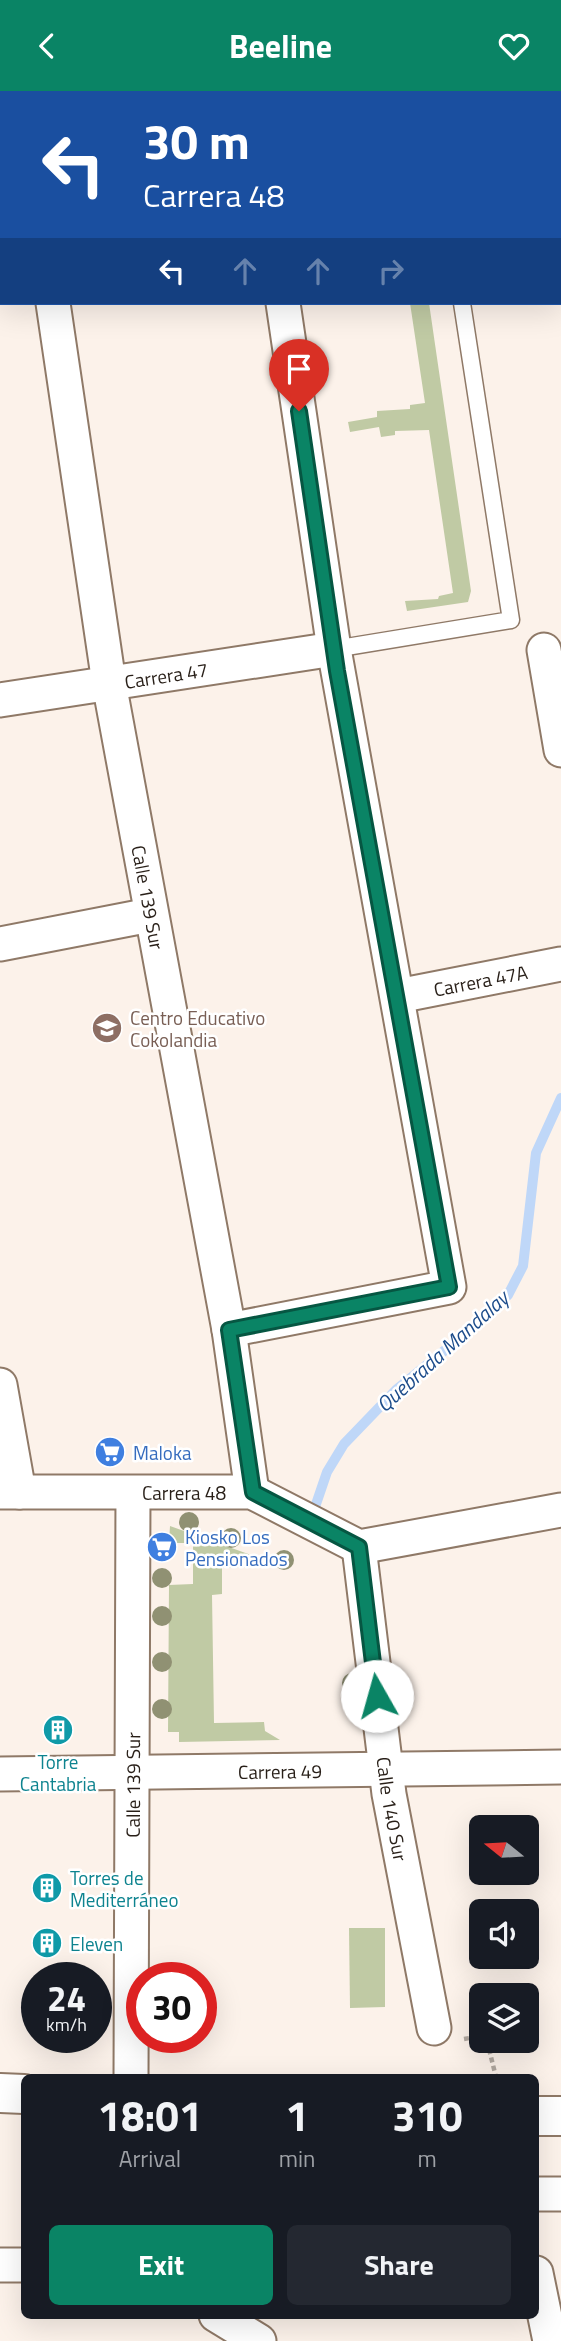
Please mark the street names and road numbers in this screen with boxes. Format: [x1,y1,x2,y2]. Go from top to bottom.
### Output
street label: Carrera 47 [122,654,210,695]
street label: Calle 139 Sur [125,843,173,952]
street label: Carrera 47A [431,956,530,1003]
street label: Carrera 48 [142,1478,226,1507]
street label: Calle 139 Sur [117,1732,147,1838]
street label: Carrera 49 [238,1755,322,1786]
street label: Calle 140 Sur [370,1755,416,1864]

